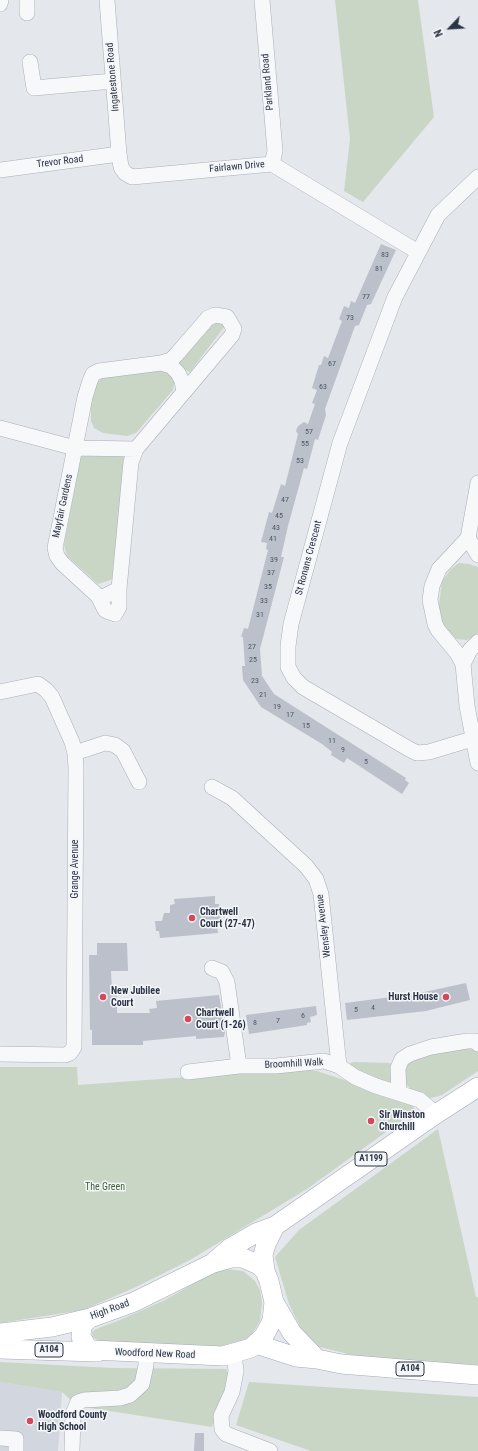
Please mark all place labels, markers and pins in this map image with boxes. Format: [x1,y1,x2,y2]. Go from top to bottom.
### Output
place label: Chartwell Court (27-47) [200,906,255,930]
marker: Chartwell Court (27-47) [187,913,197,923]
place label: New Jubilee Court [111,985,160,1008]
place label: Hurst House [388,991,438,1003]
marker: New Jubilee Court [98,992,108,1002]
marker: Hurst House [441,992,451,1002]
place label: Chartwell Court (1-26) [196,1007,246,1030]
marker: Chartwell Court (1-26) [183,1014,193,1024]
place label: Sir Winston Churchill [379,1109,425,1132]
marker: Sir Winston Churchill [366,1116,376,1126]
place label: Woodford County High School [38,1409,107,1432]
marker: Woodford County High School [25,1416,35,1426]

